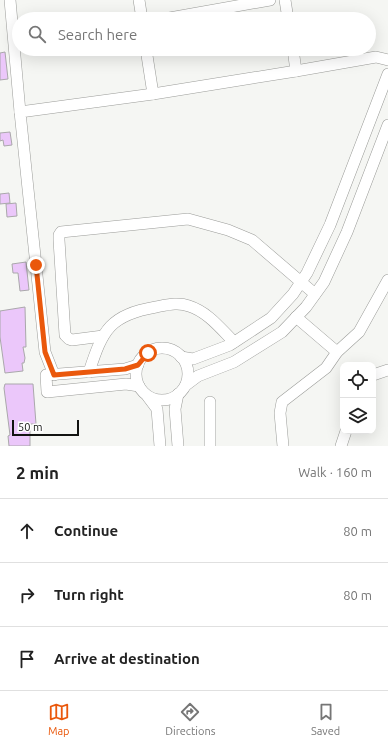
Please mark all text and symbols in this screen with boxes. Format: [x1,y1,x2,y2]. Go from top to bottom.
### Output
search box [12,12,376,56]
icon: search [26,23,48,45]
text: Search here [58,26,137,43]
route end [27,256,45,274]
route start [139,344,157,362]
map controls [340,362,376,434]
button: locate [340,362,376,398]
button: layers [340,398,376,434]
scale bar [12,418,79,437]
text: 50 m [18,421,42,433]
text: 2 min [16,463,59,482]
text: Walk · 160 m [298,465,372,479]
icon: ahead [16,520,38,542]
text: Continue [54,522,118,539]
text: 80 m [343,524,372,538]
icon: right [16,584,38,606]
text: Turn right [54,586,124,603]
text: 80 m [343,588,372,602]
icon: arrive [16,648,38,670]
text: Arrive at destination [54,650,200,667]
tab: Map [48,701,70,737]
tab: Directions [165,701,215,737]
tab: Saved [311,701,340,737]

